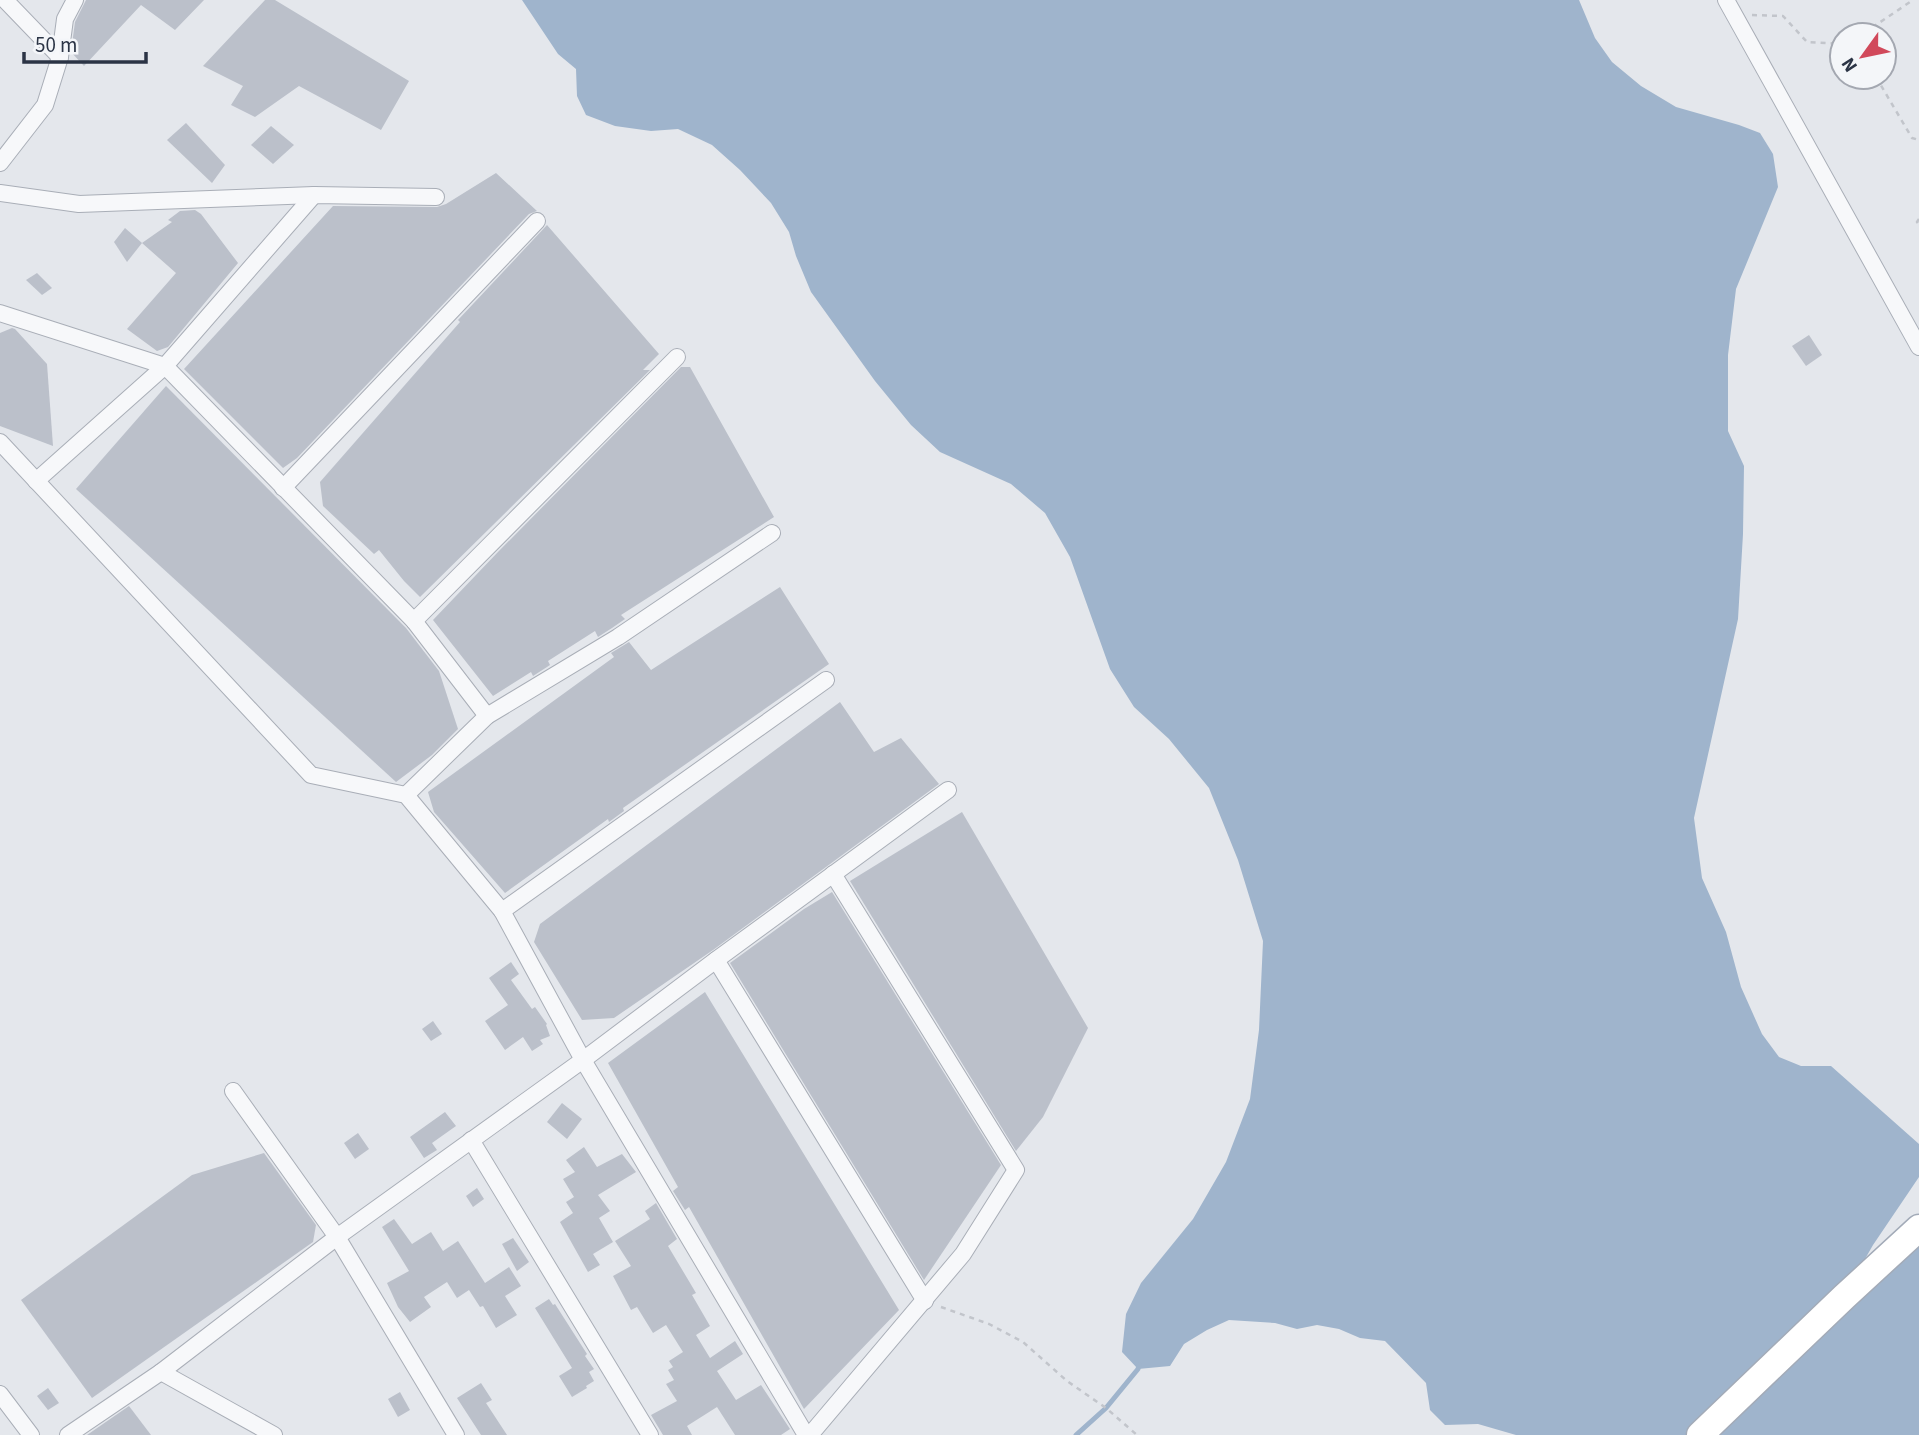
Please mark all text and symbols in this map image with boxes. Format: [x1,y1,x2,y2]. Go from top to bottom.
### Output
scale bar [24,21,147,65]
north arrow [1828,21,1898,91]
text: 50 m [35,30,77,60]
text: N [1835,52,1865,77]

